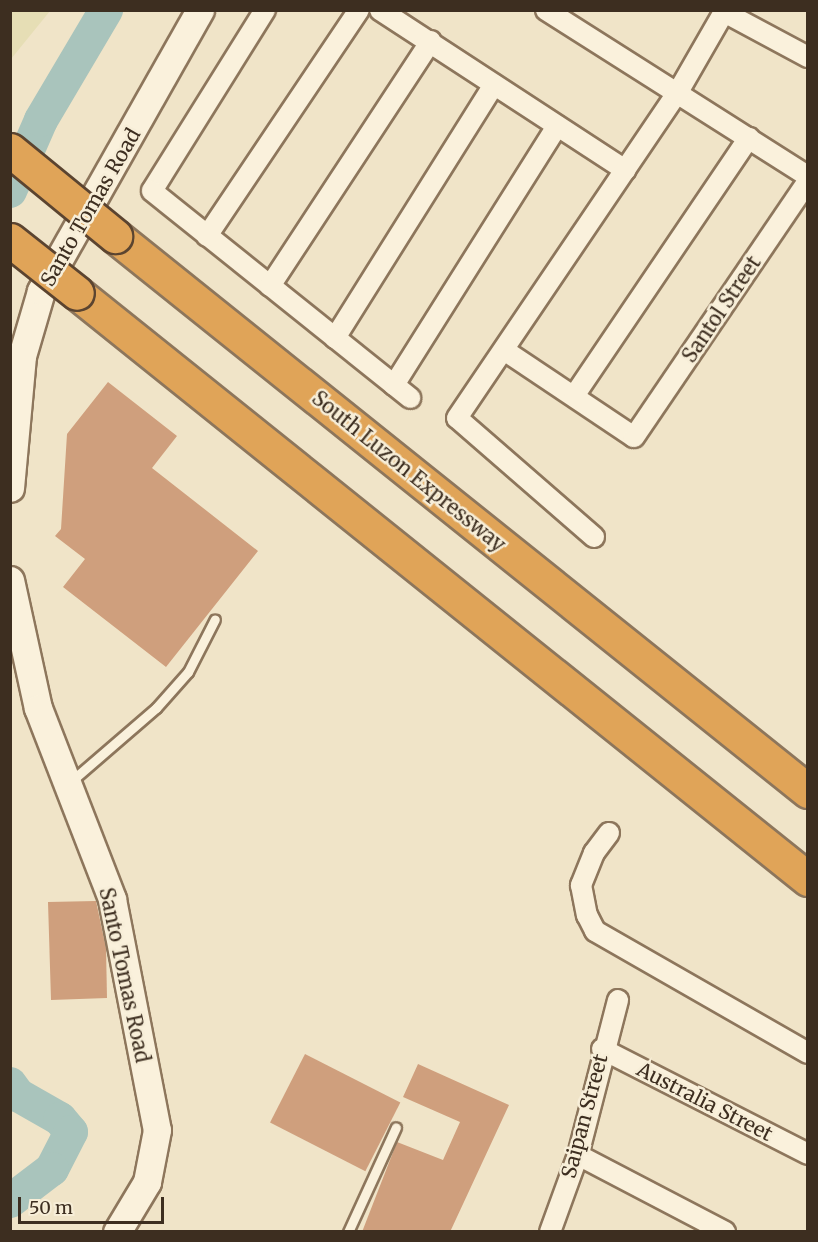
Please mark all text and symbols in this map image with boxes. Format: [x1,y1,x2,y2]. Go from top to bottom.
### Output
street label: Santo Tomas Road [35,124,145,290]
street label: Santol Street [677,251,765,367]
street label: South Luzon Expressway [308,386,510,556]
street label: Santo Tomas Road [95,885,155,1065]
street label: Saipan Street [556,1051,612,1181]
street label: Australia Street [633,1057,777,1145]
scale bar [21,1185,166,1223]
text: 50 m [29,1196,73,1219]

